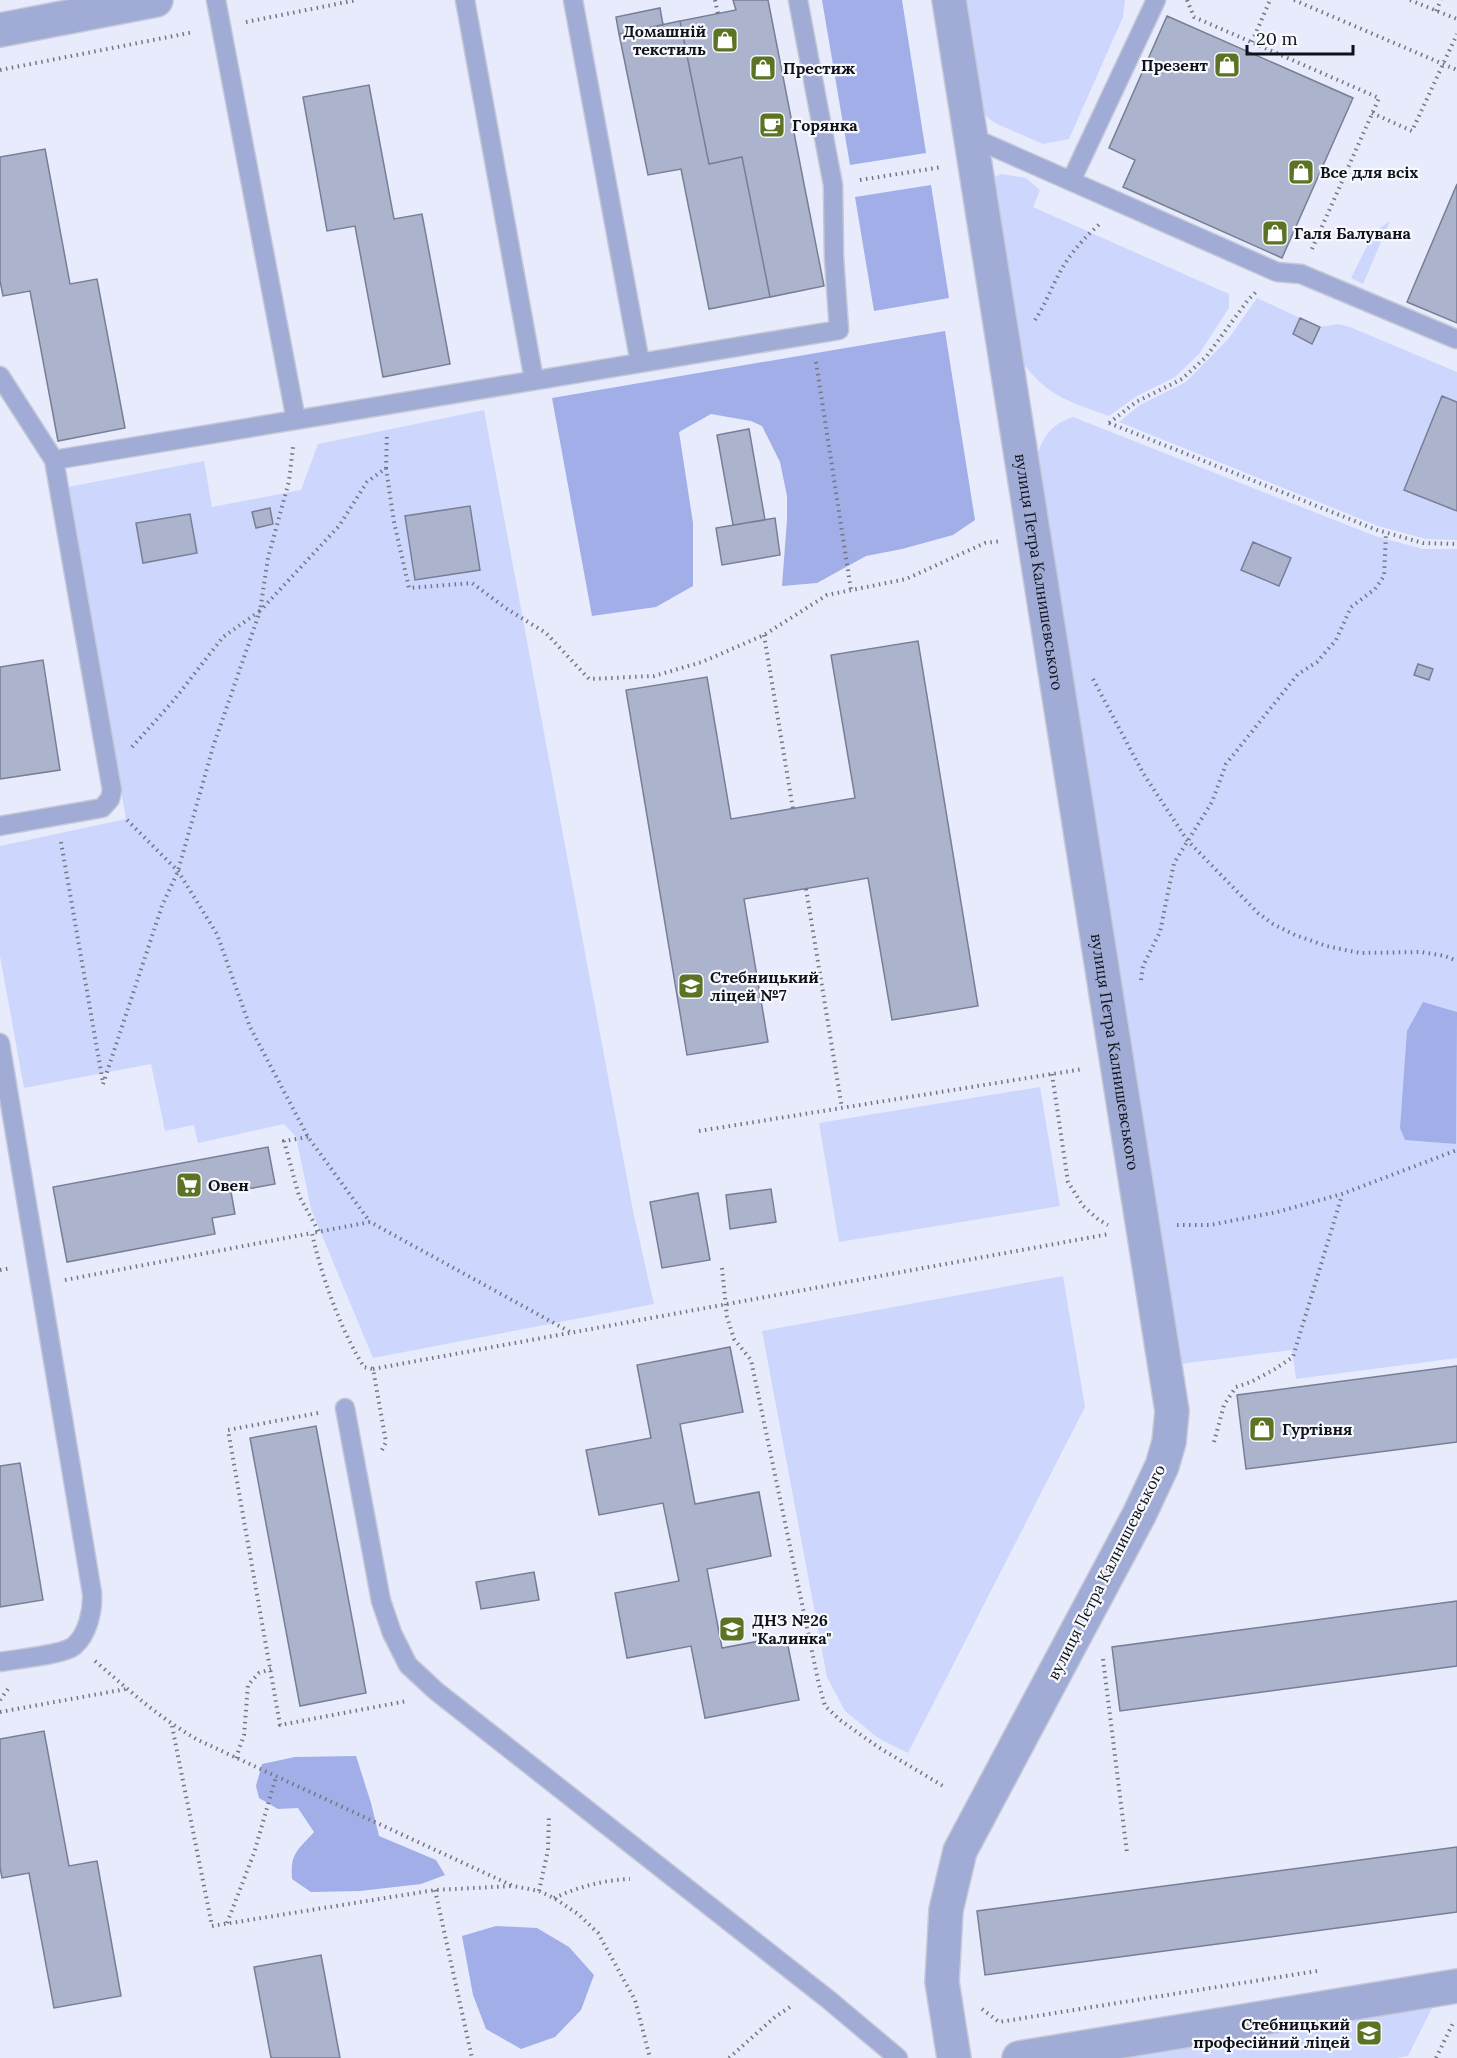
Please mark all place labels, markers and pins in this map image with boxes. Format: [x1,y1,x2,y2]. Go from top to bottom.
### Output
place label: Домашній текстиль [623,21,706,59]
shop icon: Домашній текстиль [710,25,740,55]
shop icon: Презент [1212,50,1242,80]
shop icon: Престиж [748,53,778,83]
place label: Презент [1141,55,1209,75]
place label: Престиж [783,58,855,78]
cafe icon: Горянка [757,110,787,140]
place label: Горянка [792,115,858,135]
shop icon: Все для всіх [1286,157,1316,187]
place label: Все для всіх [1320,162,1419,182]
shop icon: Галя Балувана [1260,218,1290,248]
place label: Галя Балувана [1294,223,1412,243]
place label: Стебницький ліцей №7 [710,967,819,1005]
school or university icon: Стебницький ліцей №7 [676,971,706,1001]
supermarket icon: Овен [174,1170,204,1200]
place label: Овен [208,1175,249,1195]
shop icon: Гуртівня [1247,1414,1277,1444]
place label: Гуртівня [1282,1419,1353,1439]
place label: ДНЗ №26 "Калинка" [752,1610,832,1648]
school or university icon: ДНЗ №26 "Калинка" [717,1614,747,1644]
place label: Стебницький професійний ліцей [1193,2014,1350,2052]
school or university icon: Стебницький професійний ліцей [1354,2018,1384,2048]

